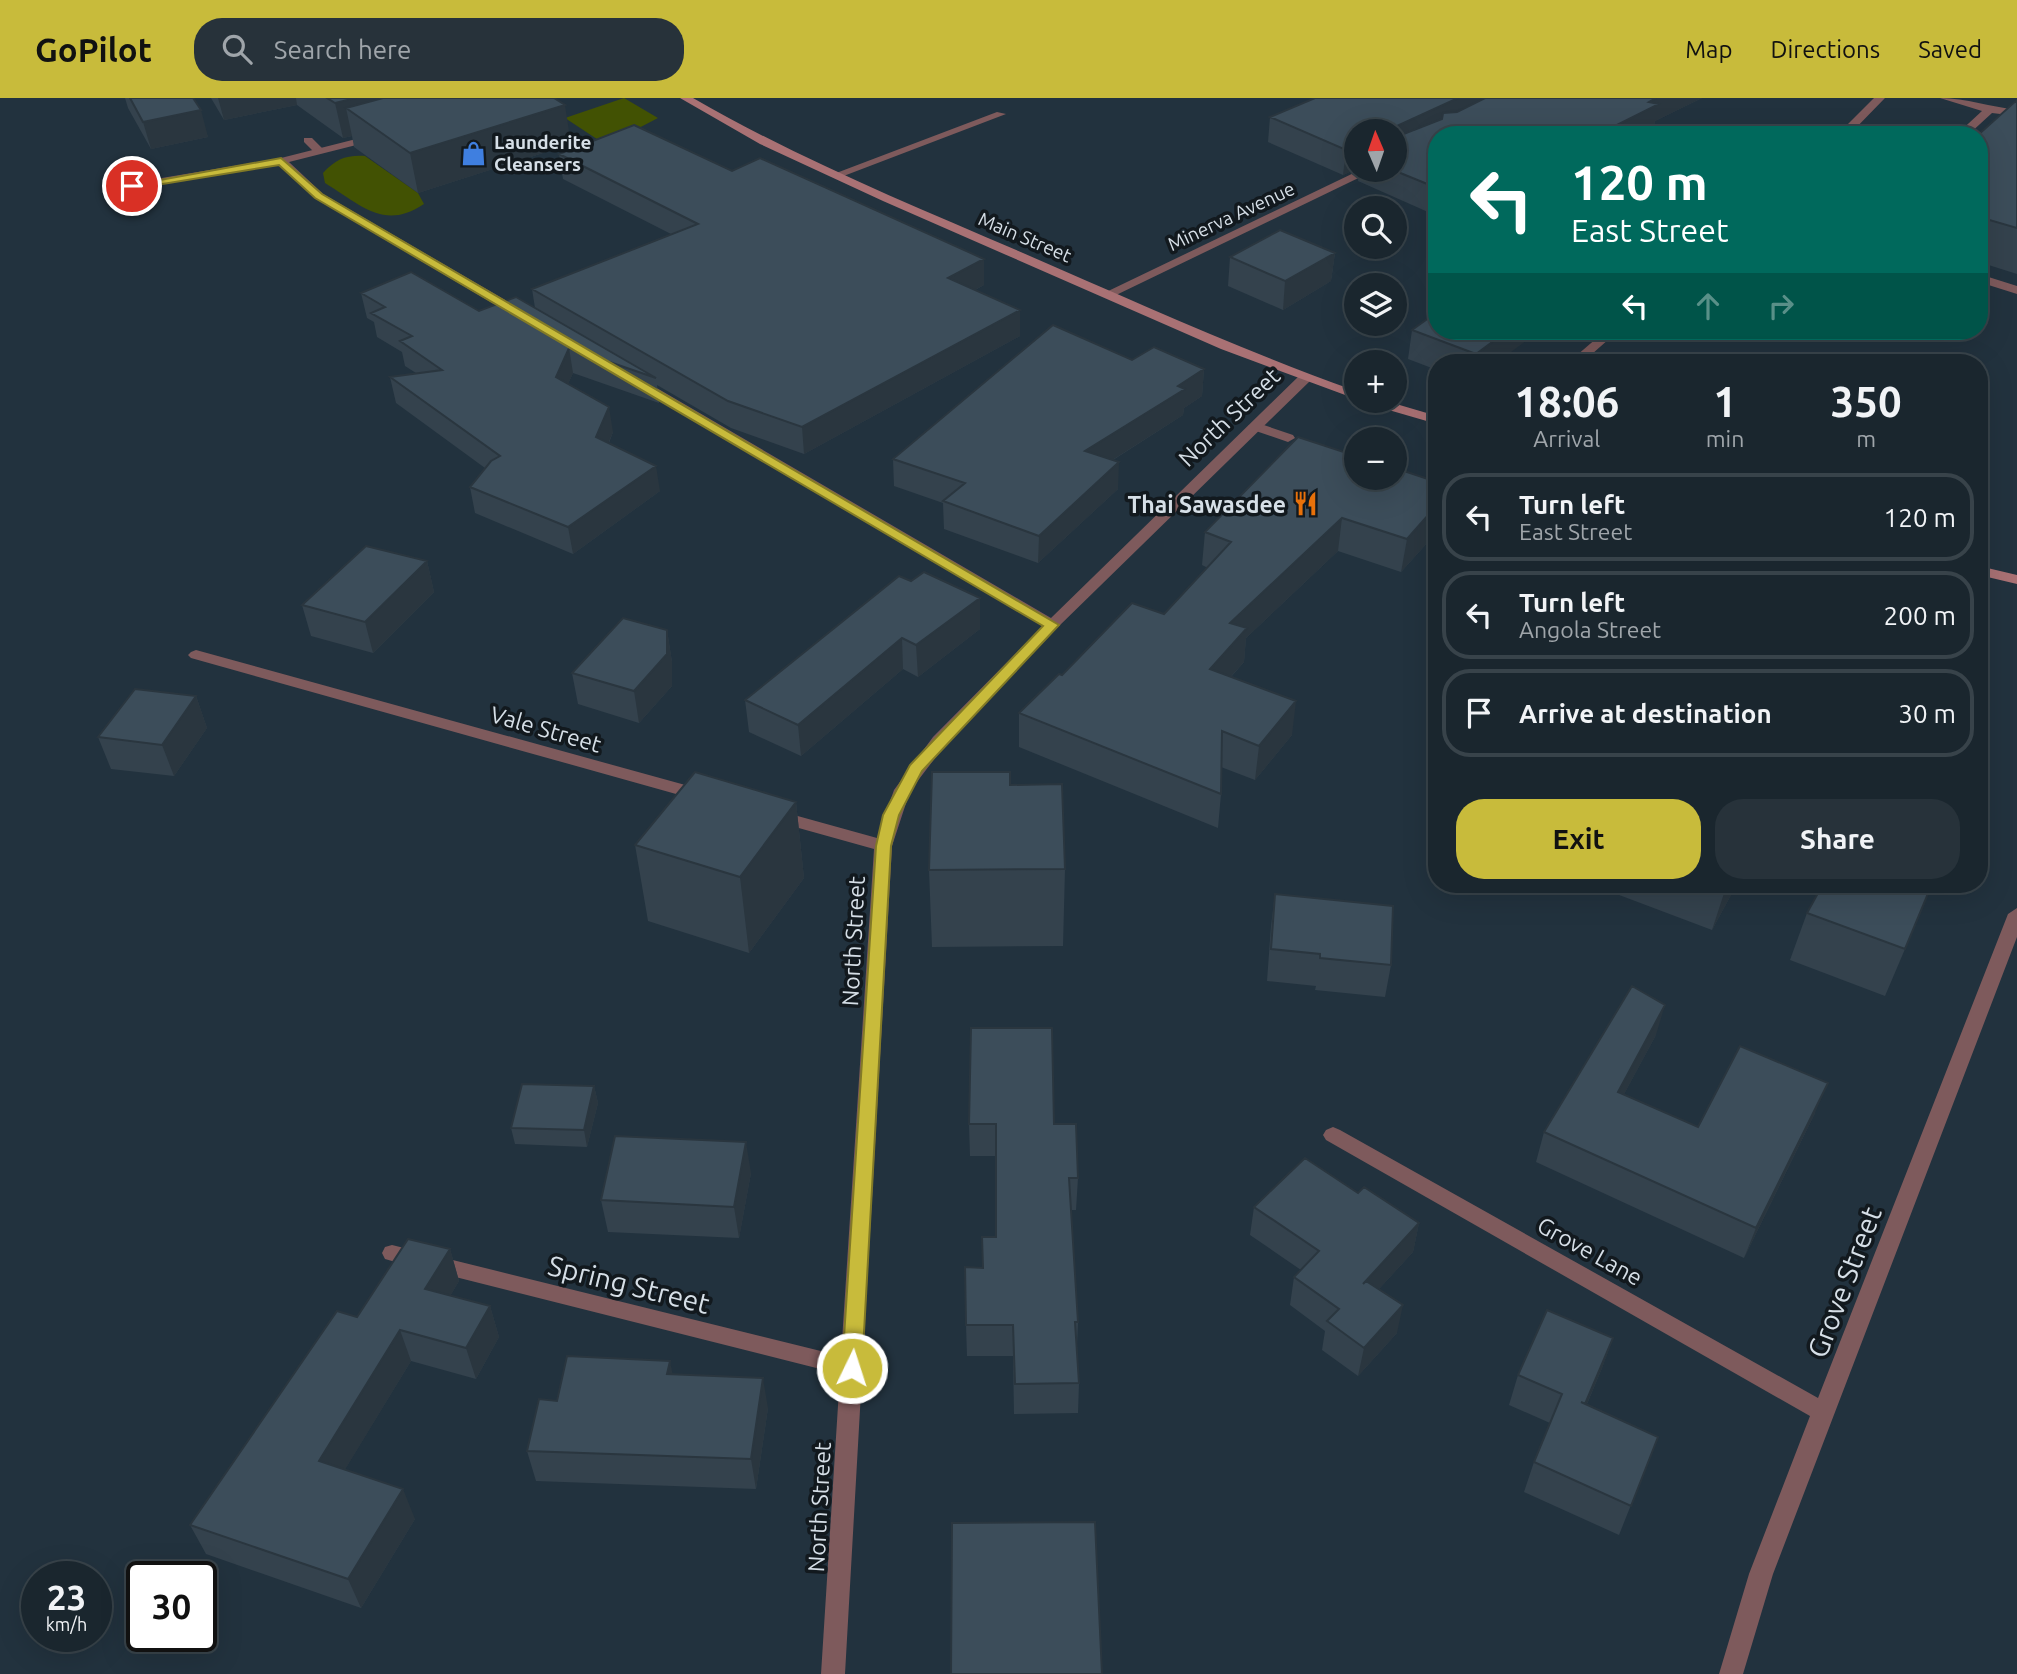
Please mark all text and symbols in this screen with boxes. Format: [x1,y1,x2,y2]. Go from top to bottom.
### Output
search box [194,18,684,81]
icon: search [218,30,256,68]
text: GoPilot [35,31,152,68]
text: Search here [274,35,411,64]
text: Map [1685,36,1732,63]
text: Directions [1770,36,1880,63]
text: Saved [1918,36,1982,63]
north arrow [1344,119,1407,182]
map controls [1344,119,1407,490]
place label: Launderite Cleansers [494,131,591,175]
shop icon: Launderite Cleansers [460,139,488,167]
icon: left [1456,154,1547,245]
text: 120 m [1571,154,1708,209]
pin [102,156,162,216]
icon: arrive [113,167,151,205]
street label: Minerva Avenue [1164,177,1298,255]
button: search [1344,196,1407,259]
street label: Main Street [975,208,1075,267]
text: East Street [1571,212,1729,248]
button: layers [1344,273,1407,336]
icon: left [1616,287,1654,325]
icon: ahead [1689,287,1727,325]
icon: right [1762,287,1800,325]
button: + [1344,350,1407,413]
street label: North Street [1173,363,1285,471]
text: 18:06 [1514,378,1619,425]
text: 1 [1713,378,1737,425]
text: 350 [1831,378,1902,425]
text: Arrival [1533,426,1600,451]
text: min [1706,426,1744,451]
text: m [1856,426,1876,451]
button: − [1344,427,1407,490]
restaurant icon: Thai Sawasdee [1292,490,1320,518]
text: Turn left [1519,490,1625,519]
place label: Thai Sawasdee [1127,492,1286,517]
icon: left [1460,498,1498,536]
text: 120 m [1884,503,1956,532]
text: East Street [1519,519,1632,544]
text: Turn left [1519,588,1625,617]
icon: left [1460,596,1498,634]
text: 200 m [1884,601,1956,630]
text: Angola Street [1519,617,1661,642]
icon: arrive [1460,694,1498,732]
text: Arrive at destination [1519,699,1772,728]
text: 30 m [1898,699,1956,728]
street label: Vale Street [488,701,604,757]
button: Exit [1456,799,1701,879]
button: Share [1715,799,1960,879]
street label: North Street [837,875,869,1007]
street label: Grove Street [1801,1202,1887,1362]
street label: Grove Lane [1533,1212,1647,1290]
street label: Spring Street [545,1249,713,1319]
position arrow [815,1331,889,1405]
street label: North Street [803,1441,835,1573]
speed limit sign: 30 [126,1561,217,1652]
text: 23 [47,1577,86,1617]
text: km/h [46,1614,87,1634]

